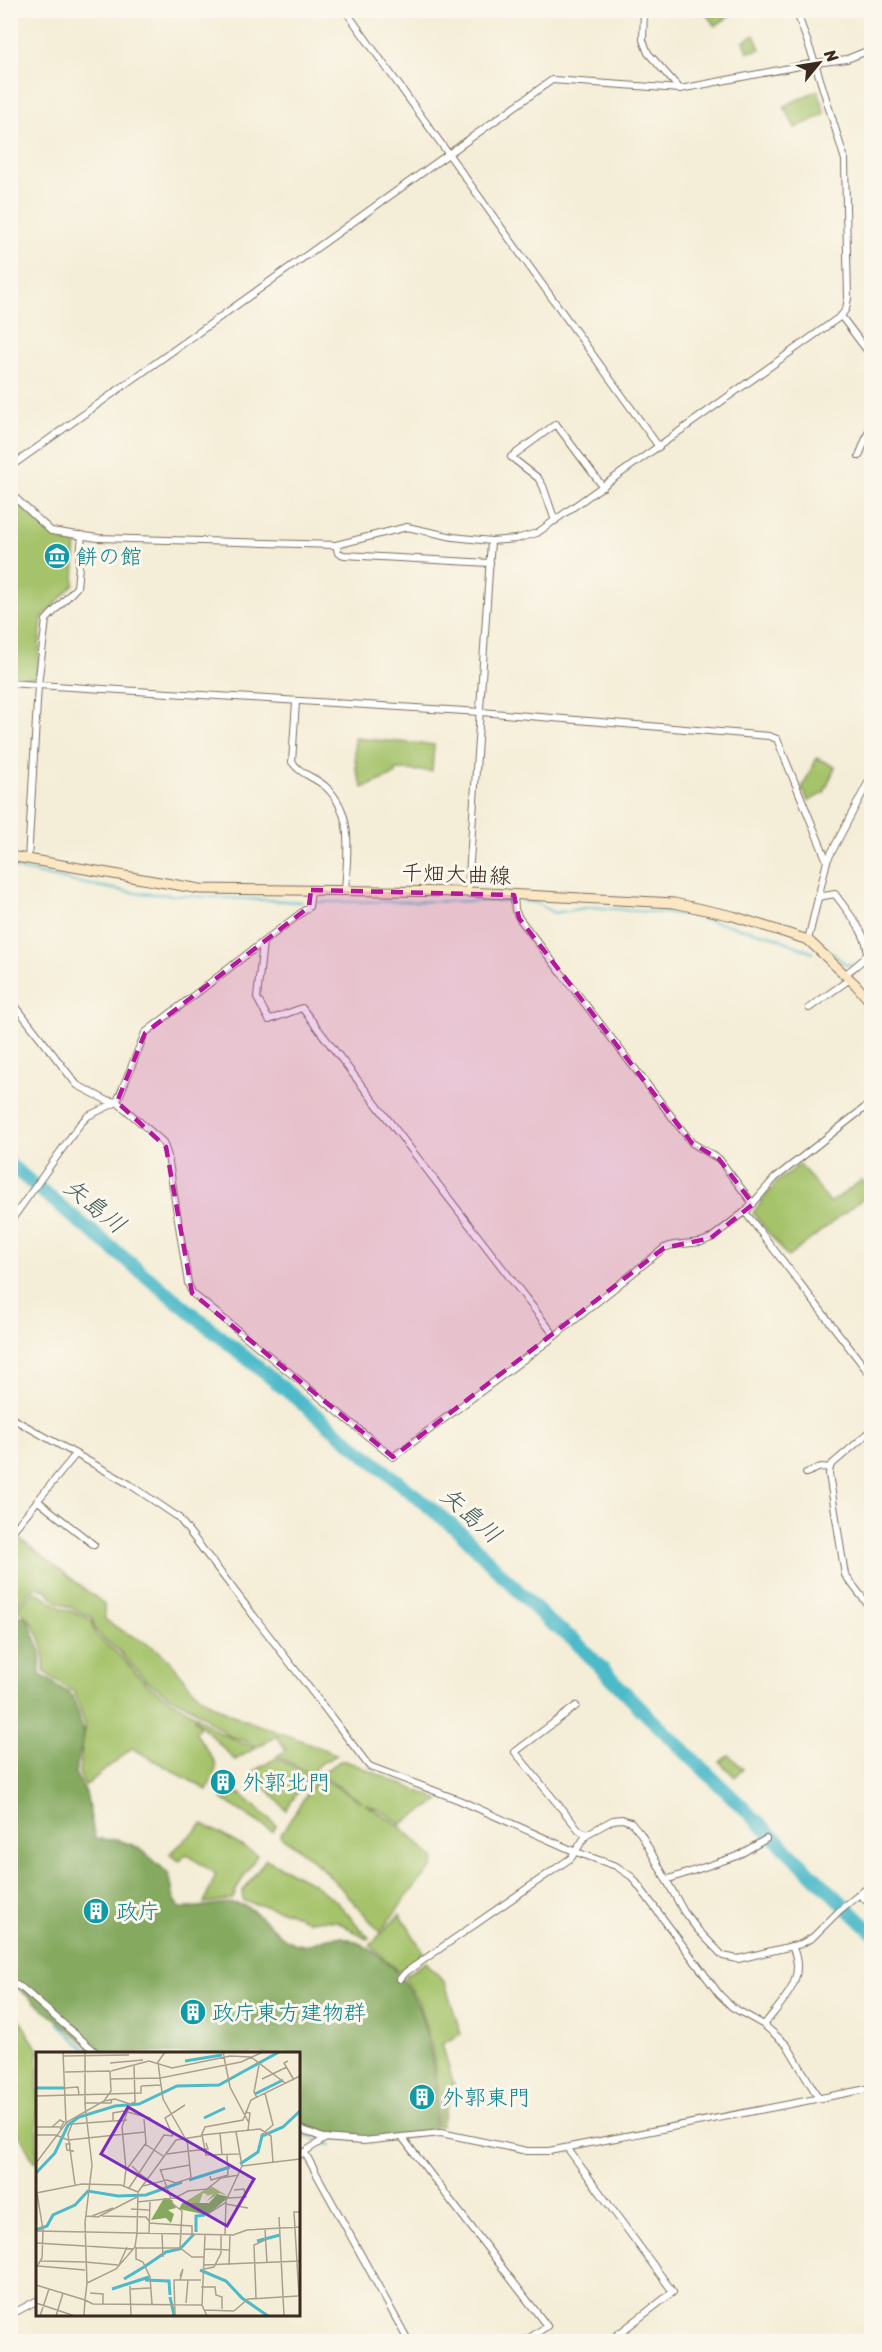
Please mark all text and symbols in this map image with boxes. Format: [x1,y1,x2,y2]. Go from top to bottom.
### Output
north arrow [789,33,849,93]
text: N [816,43,847,69]
place label: 餅の館 [76,537,142,576]
museum icon: 餅の館 [42,541,72,571]
street label: 千畑大曲線 [400,853,512,895]
water label: 矢島川 [54,1167,136,1245]
water label: 矢島川 [430,1476,512,1554]
place label: 外郭北門 [242,1763,330,1802]
building icon: 外郭北門 [208,1767,238,1797]
place label: 政庁 [116,1892,160,1931]
building icon: 政庁 [81,1896,111,1926]
place label: 政庁東方建物群 [212,1993,366,2032]
building icon: 政庁東方建物群 [178,1997,208,2027]
inset map [36,2052,300,2316]
place label: 外郭東門 [442,2078,530,2117]
building icon: 外郭東門 [407,2082,437,2112]

